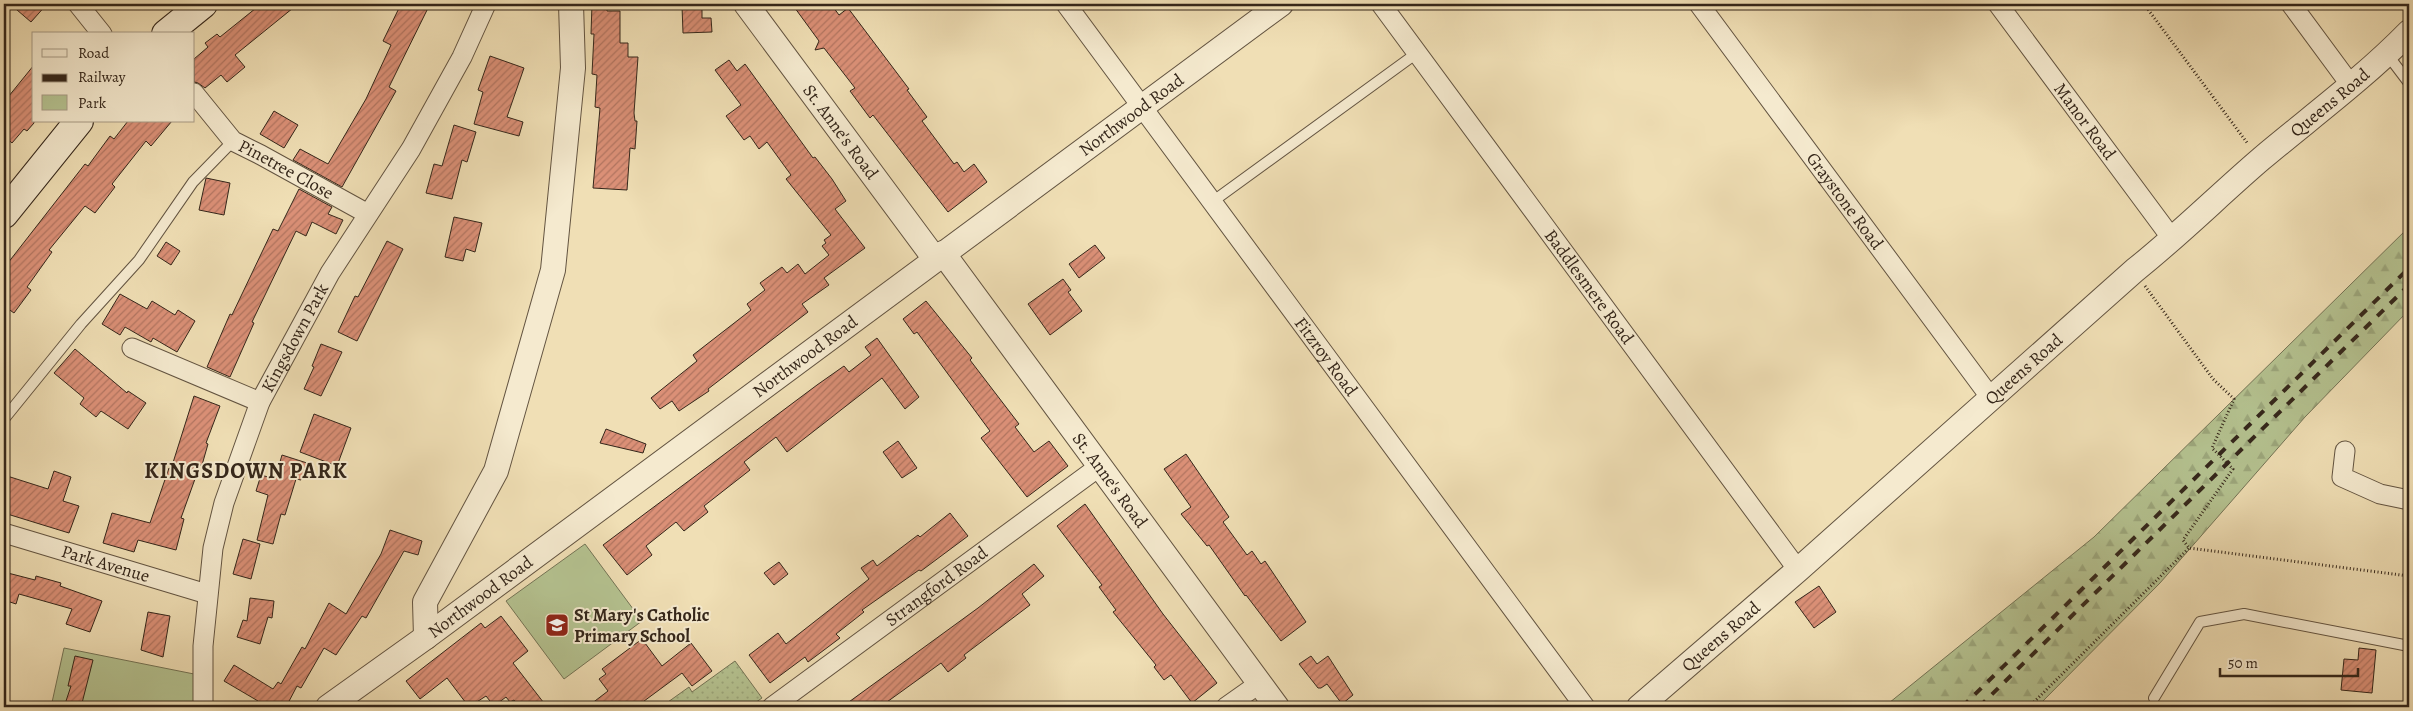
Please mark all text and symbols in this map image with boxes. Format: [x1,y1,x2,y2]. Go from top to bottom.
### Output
legend [32,32,195,122]
text: Road [78,43,110,63]
street label: Queens Road [2285,62,2375,142]
text: Railway [78,67,126,87]
street label: Northwood Road [1074,68,1189,162]
street label: Manor Road [2048,78,2122,165]
street label: St. Anne's Road [797,79,884,184]
text: Park [78,93,107,113]
street label: Pinetree Close [234,134,338,205]
street label: Graystone Road [1801,147,1889,255]
street label: Baddlesmere Road [1539,224,1640,349]
street label: Kingsdown Park [255,279,334,397]
street label: Northwood Road [748,309,863,403]
street label: Fitzroy Road [1289,312,1364,401]
street label: Queens Road [1980,328,2068,410]
street label: St. Anne's Road [1067,428,1153,533]
district label: KINGSDOWN PARK [144,456,348,486]
street label: Park Avenue [58,539,153,588]
street label: Strangford Road [880,540,993,632]
street label: Northwood Road [423,550,538,644]
street label: Queens Road [1676,596,1766,677]
place label: St Mary's Catholic Primary School [574,603,710,648]
school or university icon: St Mary's Catholic Primary School [544,612,570,638]
scale bar [2220,646,2358,678]
text: 50 m [2228,653,2258,673]

